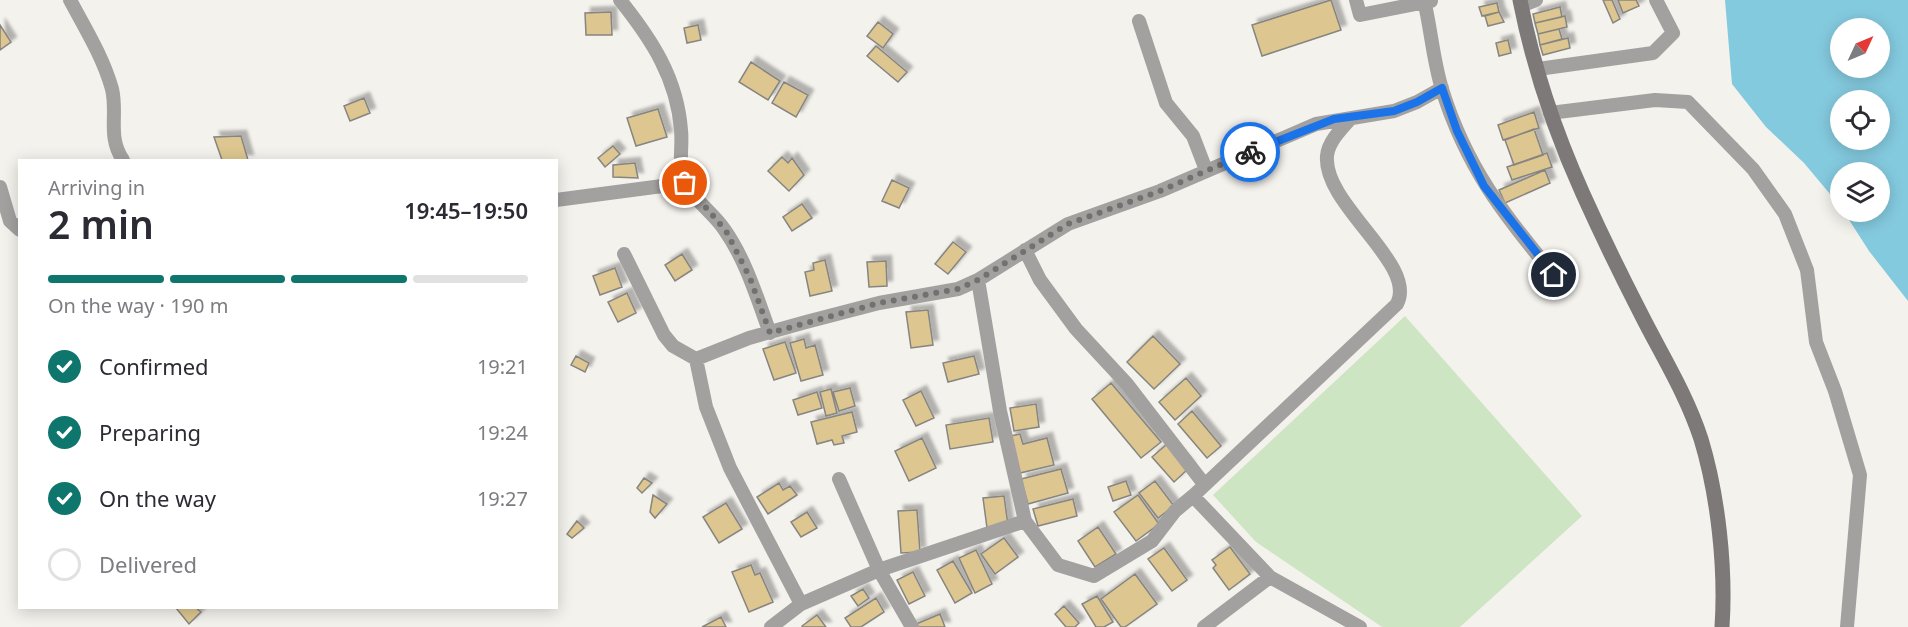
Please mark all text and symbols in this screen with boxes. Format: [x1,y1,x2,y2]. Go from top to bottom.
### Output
north arrow [1830,18,1890,78]
map controls [1830,18,1890,222]
button: locate [1830,90,1890,150]
courier [1220,122,1280,182]
icon: bike [1234,136,1267,169]
pin [659,157,710,208]
button: layers [1830,162,1890,222]
icon: bag [668,166,701,199]
text: Arriving in [48,174,145,201]
text: 19:45–19:50 [404,195,528,225]
text: 2 min [48,197,154,250]
pin [1528,249,1579,300]
icon: home [1537,258,1570,291]
text: On the way · 190 m [48,292,228,319]
icon: check [48,350,81,383]
text: Confirmed [99,351,209,381]
text: 19:21 [477,353,528,380]
icon: check [48,416,81,449]
text: Preparing [99,417,201,447]
text: 19:24 [477,419,528,446]
icon: check [48,482,81,515]
text: On the way [99,483,216,513]
text: 19:27 [477,485,528,512]
text: Delivered [99,549,197,579]

